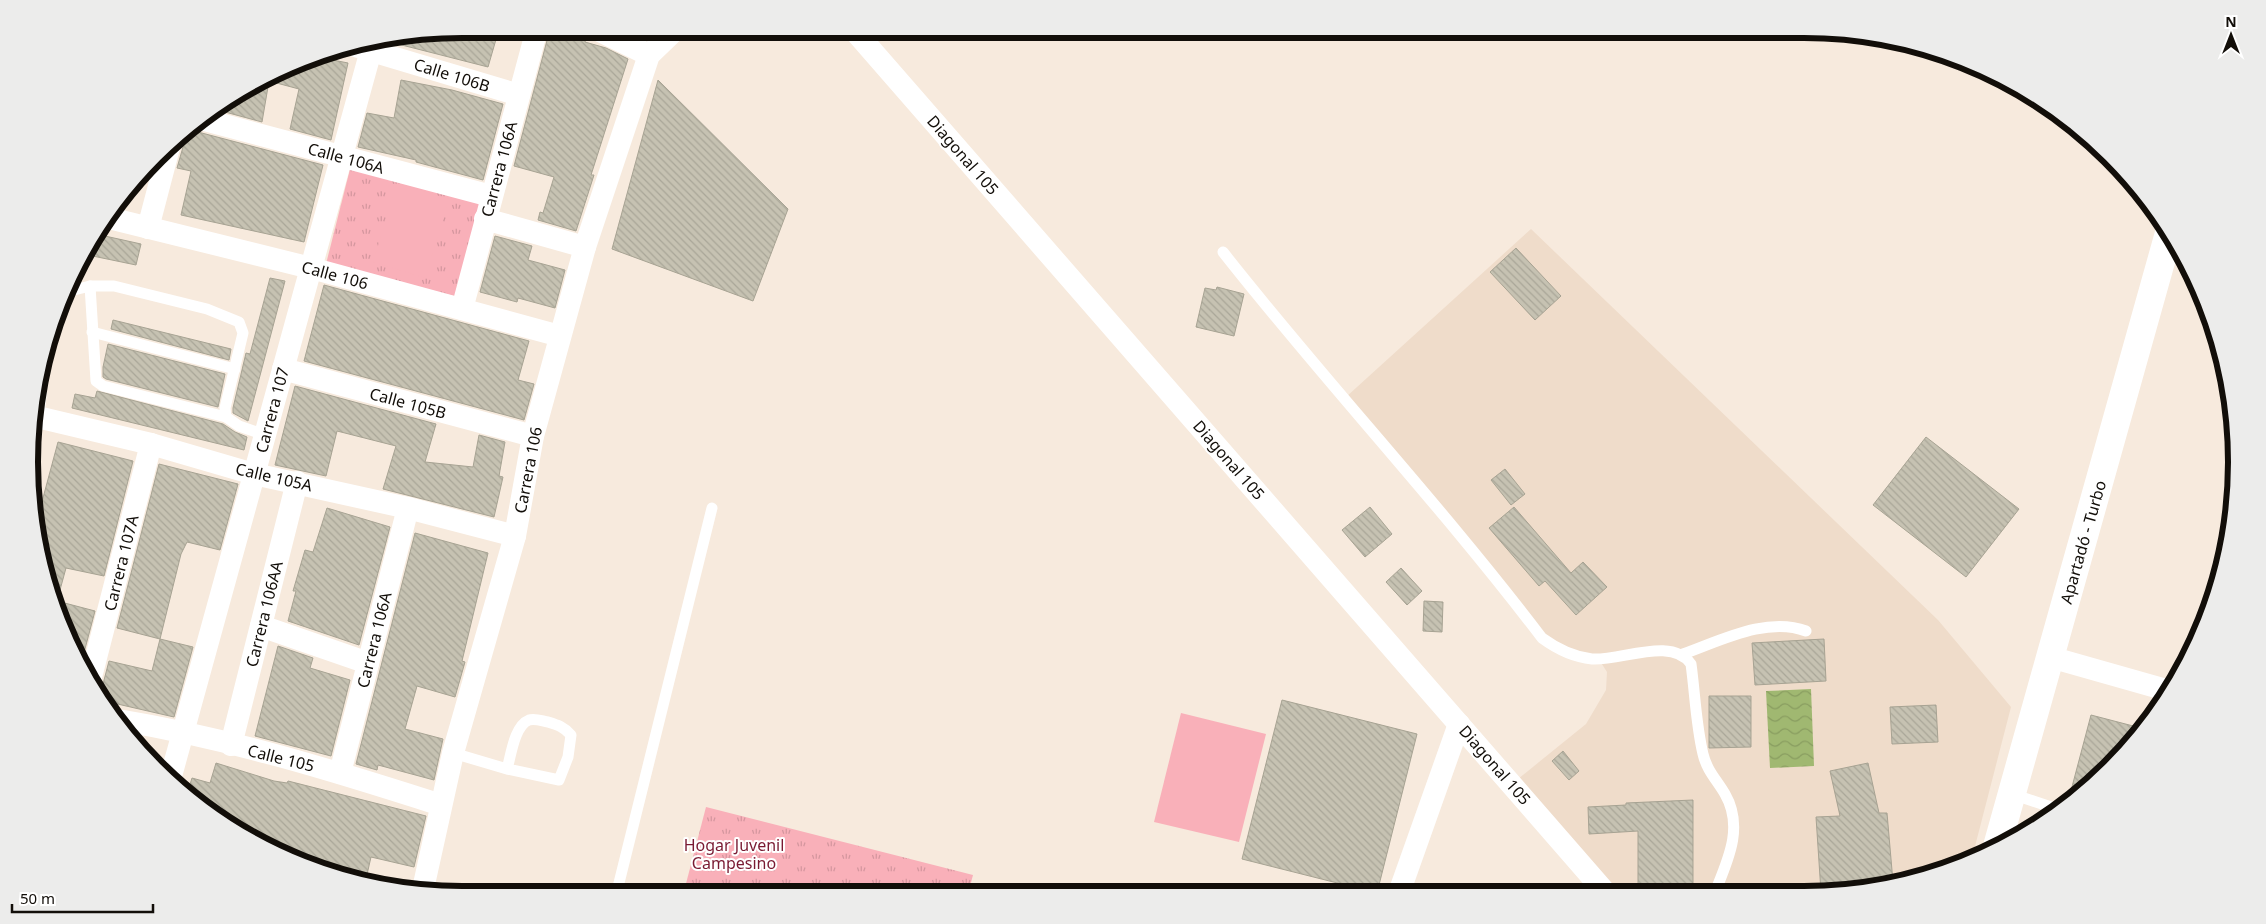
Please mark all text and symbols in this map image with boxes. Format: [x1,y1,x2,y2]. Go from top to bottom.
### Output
north arrow [2206,10,2256,60]
text: N [2225,12,2237,31]
street label: Calle 106B [411,53,493,97]
street label: Diagonal 105 [922,110,1004,200]
street label: Carrera 106A [476,118,523,219]
street label: Calle 106A [305,137,387,179]
street label: Calle 106 [299,256,371,294]
street label: Carrera 107 [250,365,294,455]
street label: Calle 105B [367,382,449,424]
street label: Diagonal 105 [1188,415,1270,505]
street label: Carrera 106 [509,425,547,515]
street label: Calle 105A [233,457,315,497]
street label: Apartadó - Turbo [2055,478,2111,606]
street label: Carrera 107A [98,512,144,613]
street label: Carrera 106AA [240,558,288,669]
street label: Carrera 106A [351,589,397,690]
street label: Diagonal 105 [1454,720,1536,810]
street label: Calle 105 [245,739,317,777]
park label: Hogar Juvenil Campesino [684,834,784,874]
scale bar [12,882,154,914]
text: 50 m [20,888,55,908]

